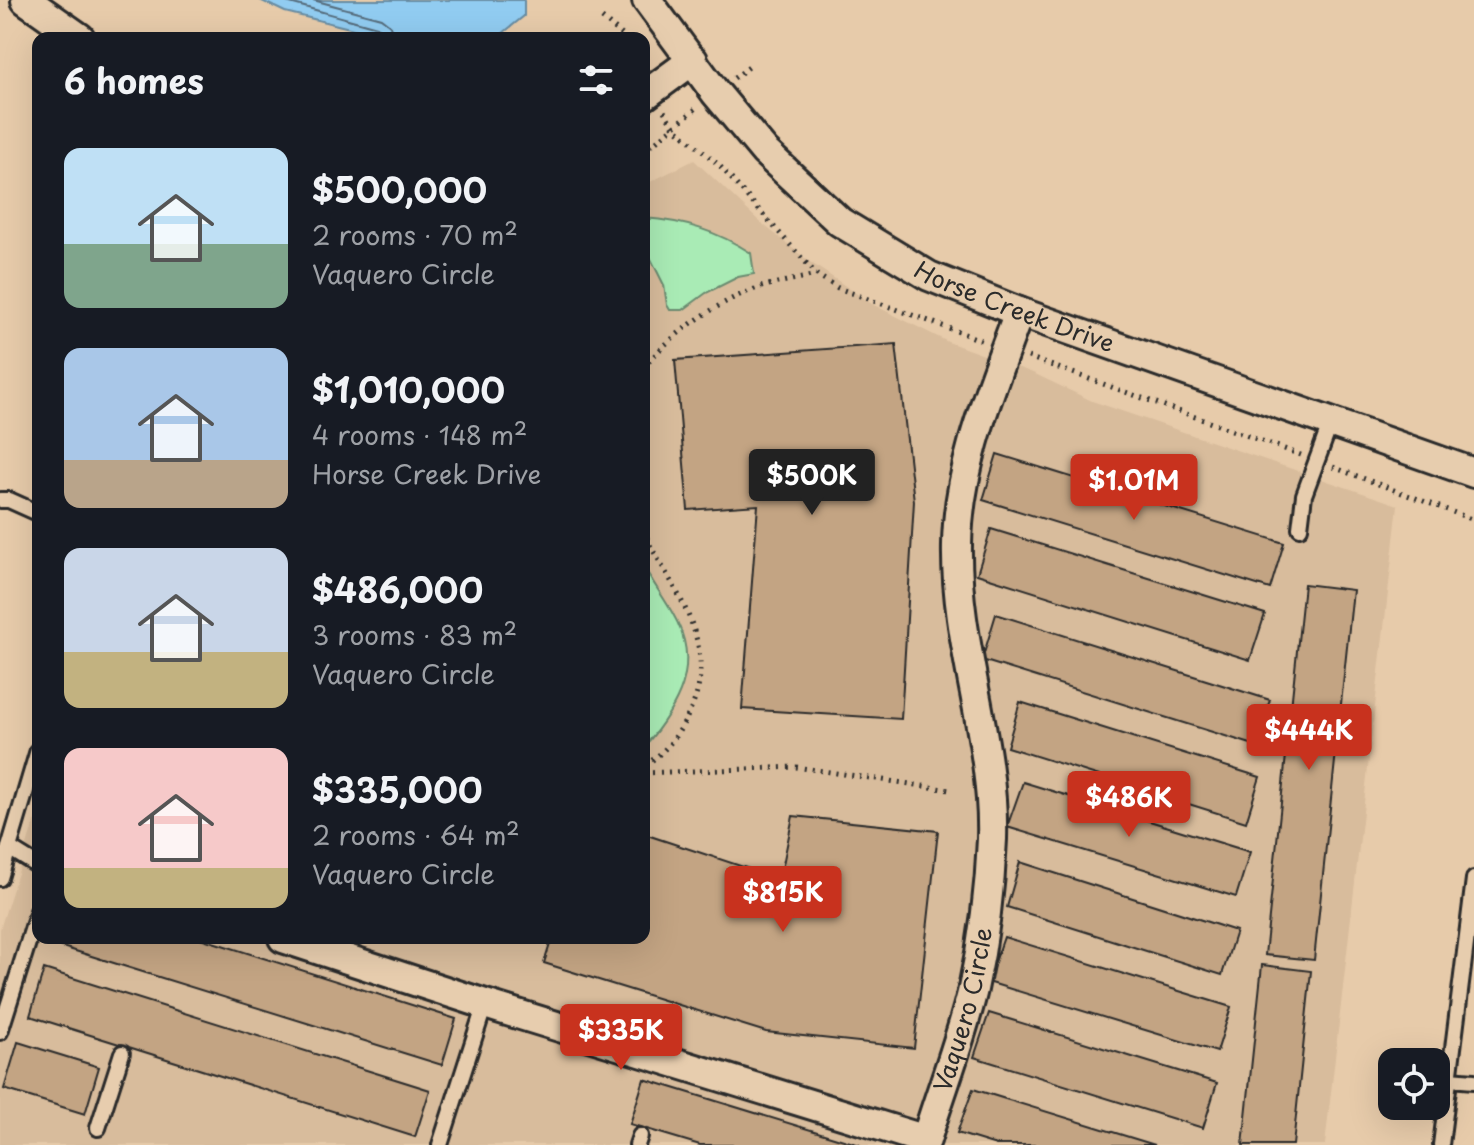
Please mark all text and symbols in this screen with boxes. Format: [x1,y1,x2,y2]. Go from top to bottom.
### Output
text: 6 homes [64,54,204,106]
icon: filters [574,58,618,102]
text: $500,000 [312,163,487,215]
icon: home [128,180,224,276]
text: 2 rooms · 70 m² [312,215,518,254]
street label: Horse Creek Drive [908,251,1120,360]
text: Vaquero Circle [312,254,495,293]
text: $1,010,000 [312,363,505,415]
icon: home [128,380,224,476]
text: 4 rooms · 148 m² [312,415,527,454]
pin: $500K [756,449,868,517]
text: Horse Creek Drive [312,454,541,493]
pin: $1.01M [1069,454,1199,522]
text: $500K [767,455,857,494]
text: $1.01M [1089,460,1179,499]
text: $486,000 [312,563,483,615]
icon: home [128,580,224,676]
text: 3 rooms · 83 m² [312,615,517,654]
text: Vaquero Circle [312,654,495,693]
pin: $444K [1253,704,1365,772]
text: $444K [1265,710,1353,749]
text: $335,000 [312,763,483,815]
pin: $486K [1073,771,1185,839]
text: $486K [1085,777,1173,816]
icon: home [128,780,224,876]
text: 2 rooms · 64 m² [312,815,520,854]
text: Vaquero Circle [312,854,495,893]
pin: $815K [727,866,839,934]
text: $815K [743,872,823,911]
street label: Vaquero Circle [923,925,1000,1096]
pin: $335K [565,1004,677,1072]
text: $335K [578,1010,664,1049]
map controls [1378,1048,1450,1120]
button: locate [1378,1048,1450,1120]

